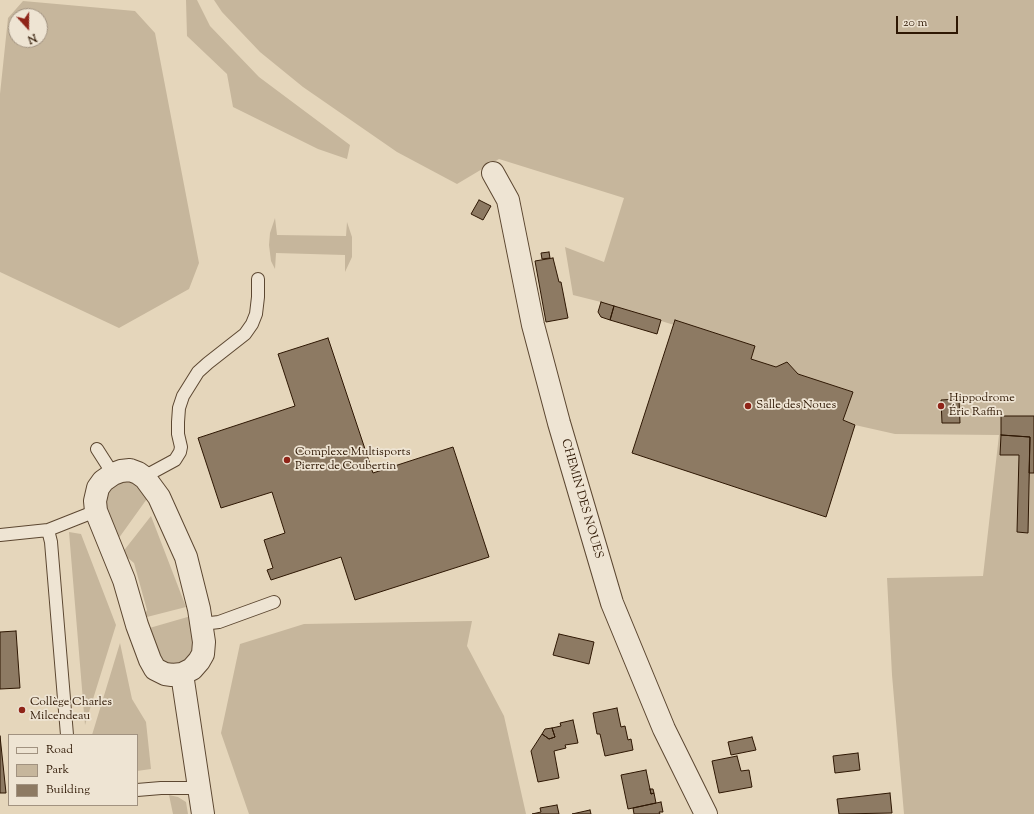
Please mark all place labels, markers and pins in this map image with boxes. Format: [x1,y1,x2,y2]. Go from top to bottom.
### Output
place label: Hippodrome Éric Raffin [949,392,1015,420]
place label: Salle des Noues [756,399,836,413]
marker: Salle des Noues [743,401,753,411]
marker: Hippodrome Éric Raffin [936,401,946,411]
place label: Complexe Multisports Pierre de Coubertin [295,446,410,474]
marker: Complexe Multisports Pierre de Coubertin [282,455,292,465]
place label: Collège Charles Milcendeau [30,696,112,724]
marker: Collège Charles Milcendeau [17,705,27,715]

